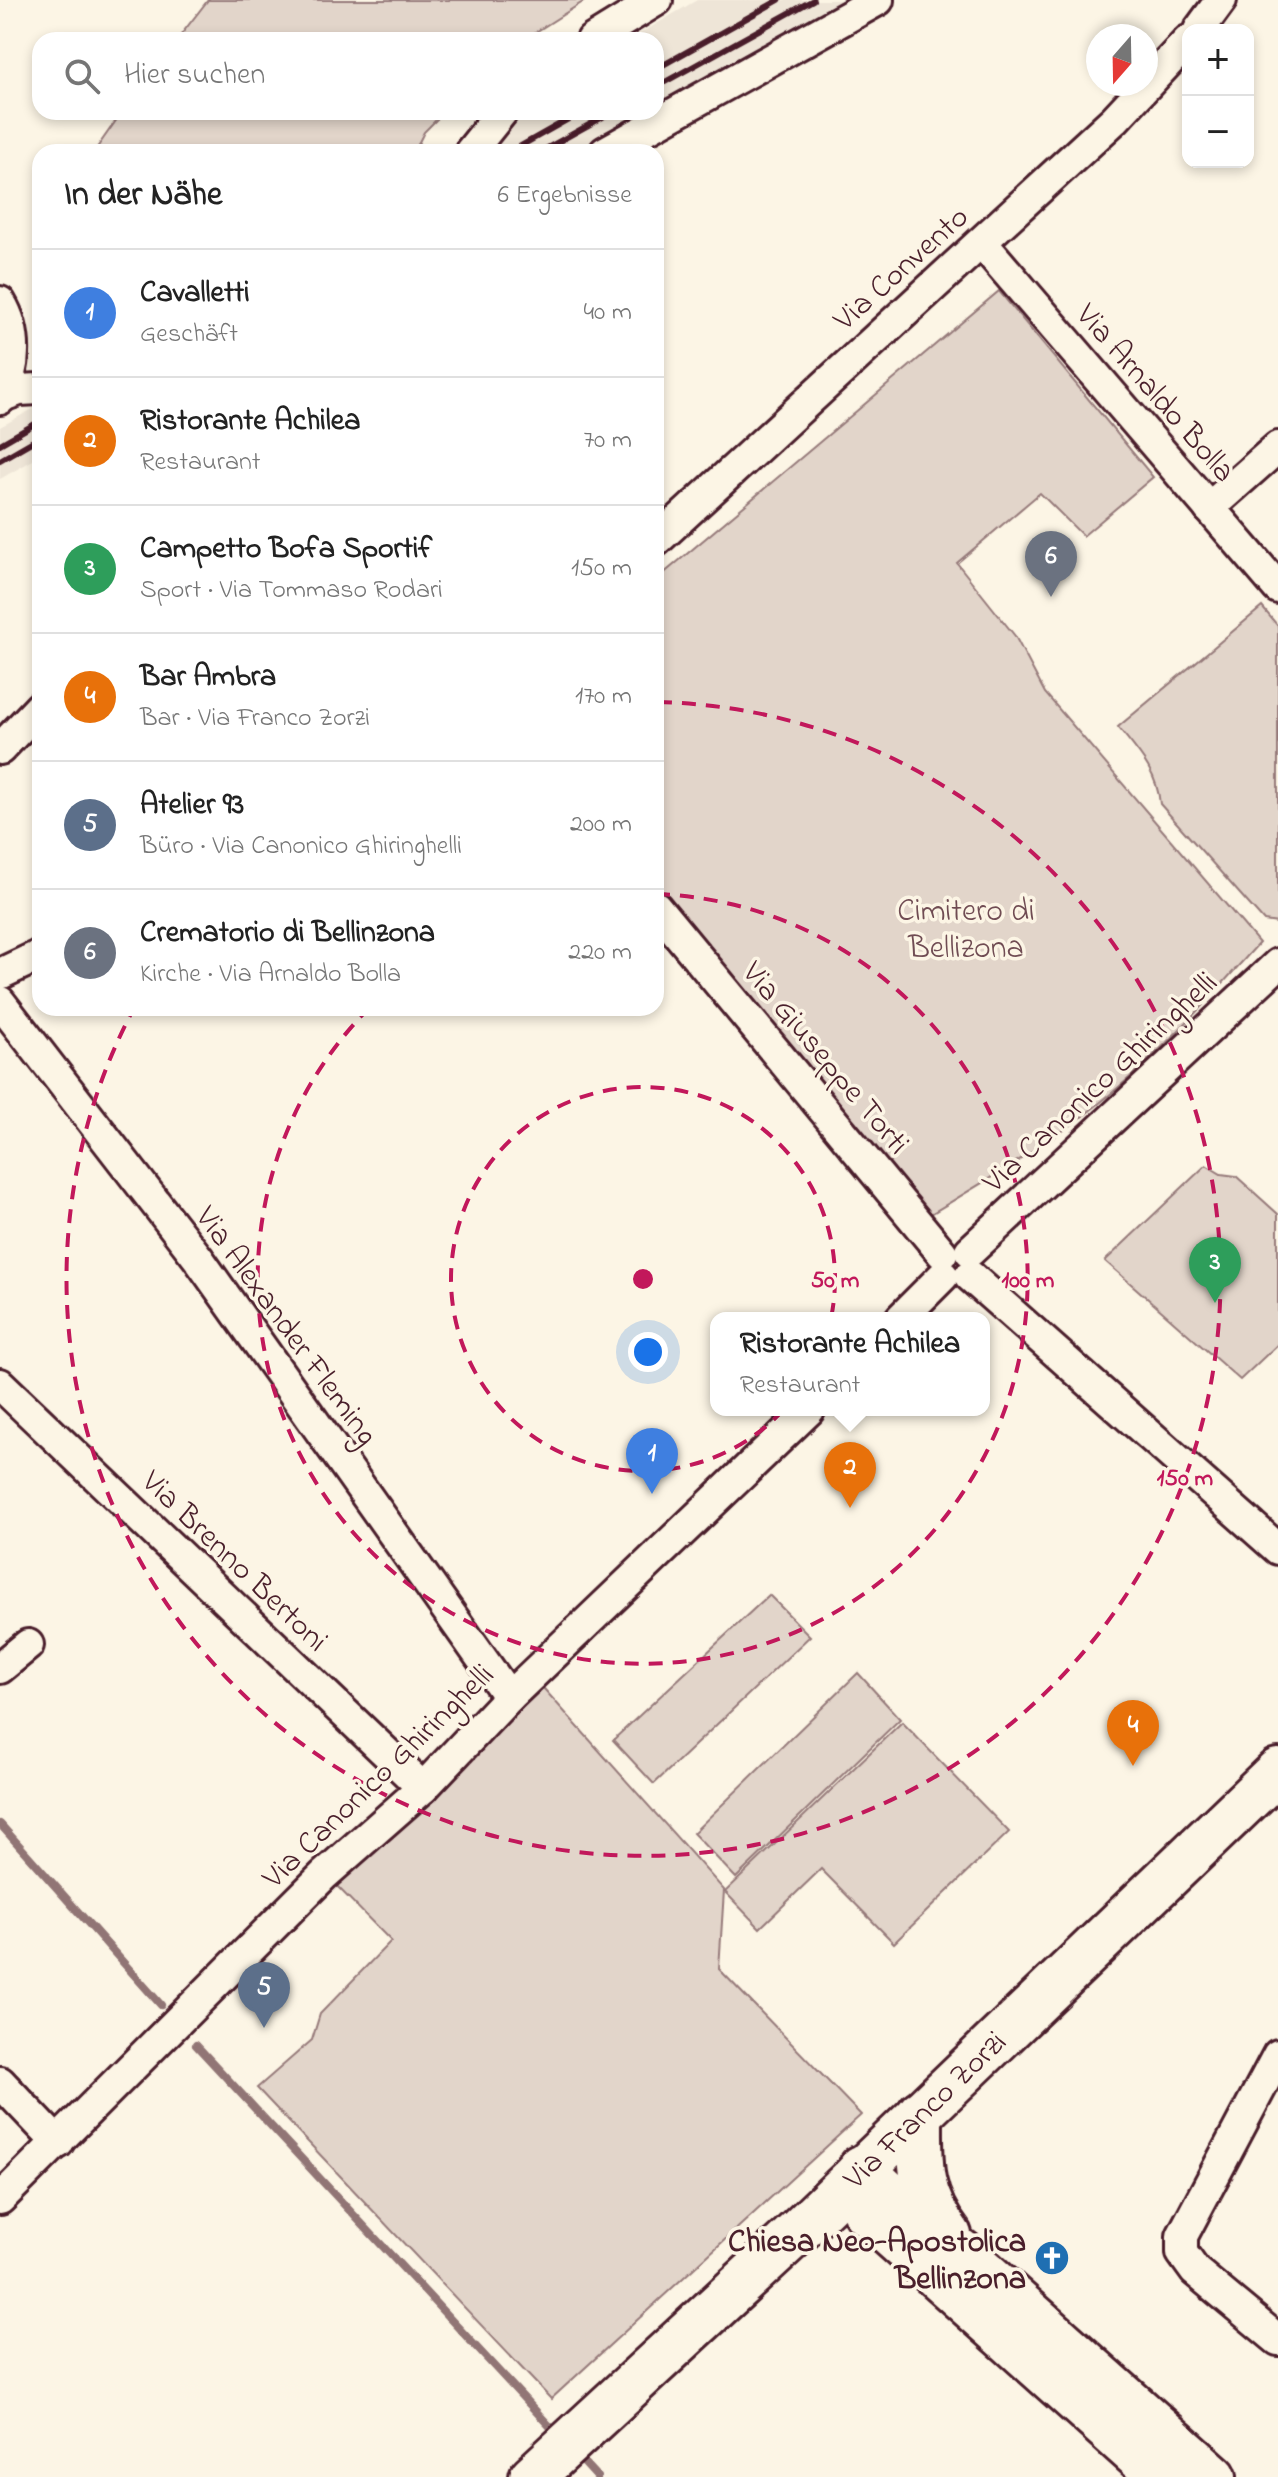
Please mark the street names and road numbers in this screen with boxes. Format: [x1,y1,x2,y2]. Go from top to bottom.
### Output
street label: Via Convento [823,196,981,344]
street label: Via Arnaldo Bolla [1063,294,1245,494]
street label: Via Giuseppe Torti [729,952,919,1166]
street label: Via Canonico Ghiringhelli [972,962,1230,1206]
street label: Via Alexander Fleming [182,1197,388,1457]
street label: Via Brenno Bertoni [129,1460,338,1664]
street label: Via Canonico Ghiringhelli [252,1654,506,1902]
street label: Via Franco Zorzi [833,2021,1019,2203]

